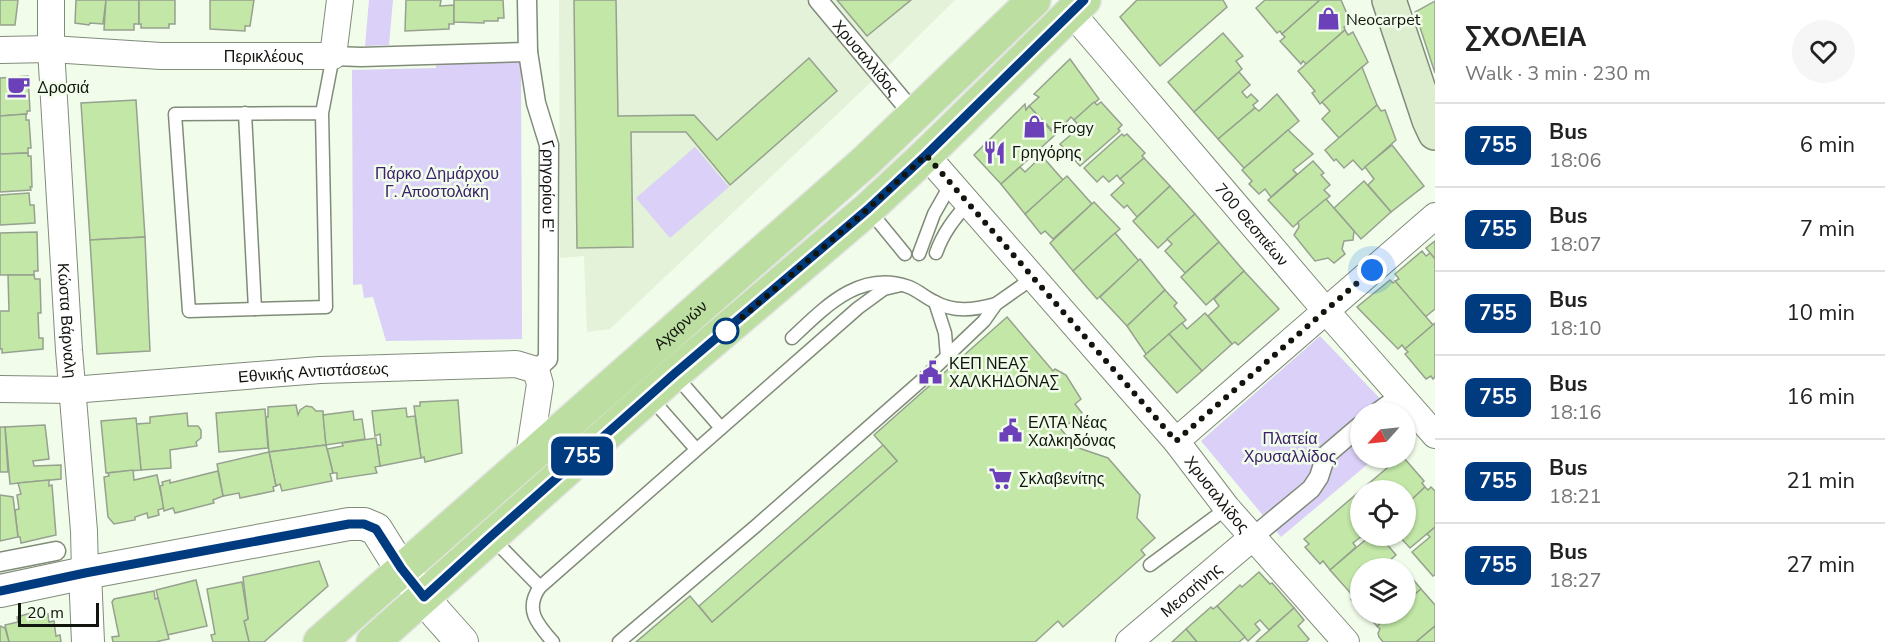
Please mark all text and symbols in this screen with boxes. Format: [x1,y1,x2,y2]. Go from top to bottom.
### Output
shop icon: Neocarpet [1315,6,1341,32]
place label: Neocarpet [1346,9,1421,31]
street label: Χρυσαλλίδος [827,16,904,101]
text: ΣΧΟΛΕΙΑ [1465,18,1587,56]
button: heart [1792,20,1855,83]
street label: Περικλέους [224,46,304,68]
text: Walk · 3 min · 230 m [1465,60,1651,87]
cafe icon: Δροσιά [6,74,32,100]
place label: Δροσιά [37,77,89,99]
shop icon: Frogy [1022,114,1048,140]
place label: Frogy [1053,117,1095,139]
text: Bus [1549,117,1588,147]
text: 6 min [1800,130,1855,160]
text: 755 [1479,131,1517,159]
street label: Γρηγορίου Ε' [536,137,560,233]
restaurant icon: Γρηγόρης [981,139,1007,165]
place label: Γρηγόρης [1012,142,1082,164]
text: 18:06 [1549,147,1602,174]
park label: Πάρκο Δημάρχου Γ. Αποστολάκη [375,163,499,203]
street label: 700 Θεσπιέων [1209,179,1293,271]
text: Bus [1549,201,1588,231]
text: 7 min [1800,214,1855,244]
text: 755 [1479,215,1517,243]
text: 18:07 [1549,231,1602,258]
your location [1357,255,1387,285]
street label: Κώστα Βάρναλη [52,262,81,379]
text: Bus [1549,285,1588,315]
street label: Αχαρνών [649,296,713,355]
text: 10 min [1787,298,1855,328]
text: 755 [1479,299,1517,327]
text: 18:10 [1549,315,1602,342]
unlabelled marker [713,318,739,344]
place label: ΚΕΠ ΝΕΑΣ ΧΑΛΚΗΔΟΝΑΣ [949,353,1059,393]
street label: Εθνικής Αντιστάσεως [237,358,389,389]
public building icon: ΚΕΠ ΝΕΑΣ ΧΑΛΚΗΔΟΝΑΣ [918,359,944,385]
text: Bus [1549,369,1588,399]
text: 16 min [1787,382,1855,412]
text: 755 [1479,383,1517,411]
text: 18:16 [1549,399,1602,426]
north arrow [1350,402,1416,468]
map controls [1350,402,1416,624]
place label: ΕΛΤΑ Νέας Χαλκηδόνας [1028,412,1116,452]
public building icon: ΕΛΤΑ Νέας Χαλκηδόνας [997,418,1023,444]
park label: Πλατεία Χρυσαλλίδος [1244,428,1337,468]
line badge: 755 [548,436,616,476]
text: 755 [563,442,601,470]
street label: Χρυσαλλίδος [1179,451,1254,538]
text: Bus [1549,453,1588,483]
supermarket icon: Σκλαβενίτης [988,465,1014,491]
text: 21 min [1787,466,1855,496]
text: 755 [1479,467,1517,495]
place label: Σκλαβενίτης [1019,468,1105,490]
button: locate [1350,480,1416,546]
text: 18:21 [1549,483,1602,510]
text: Bus [1549,537,1588,567]
text: 27 min [1787,550,1855,580]
text: 755 [1479,551,1517,579]
street label: Μεσσήνης [1156,558,1227,623]
button: layers [1350,558,1416,624]
text: 18:27 [1549,567,1602,594]
scale bar [18,600,99,628]
text: 20 m [27,602,64,624]

